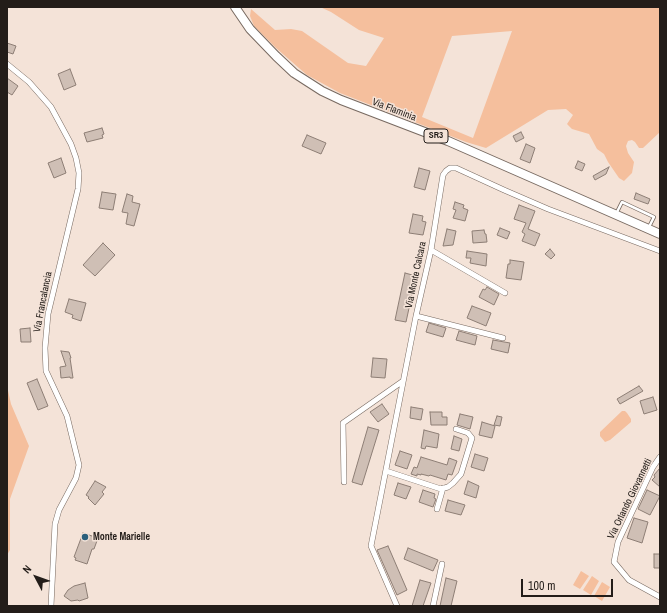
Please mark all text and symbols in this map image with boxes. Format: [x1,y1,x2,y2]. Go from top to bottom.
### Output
street label: Via Flaminia [370,96,418,124]
road number: SR3 [424,129,448,143]
street label: Via Monte Calcara [403,241,429,309]
street label: Via Francalancia [31,270,55,334]
street label: Via Orlando Giovannetti [605,457,655,541]
place label: Monte Marielle [93,531,150,543]
marker: Monte Marielle [80,532,90,542]
north arrow [16,557,56,597]
text: N [20,562,34,576]
scale bar [523,571,615,597]
text: 100 m [528,578,555,594]

